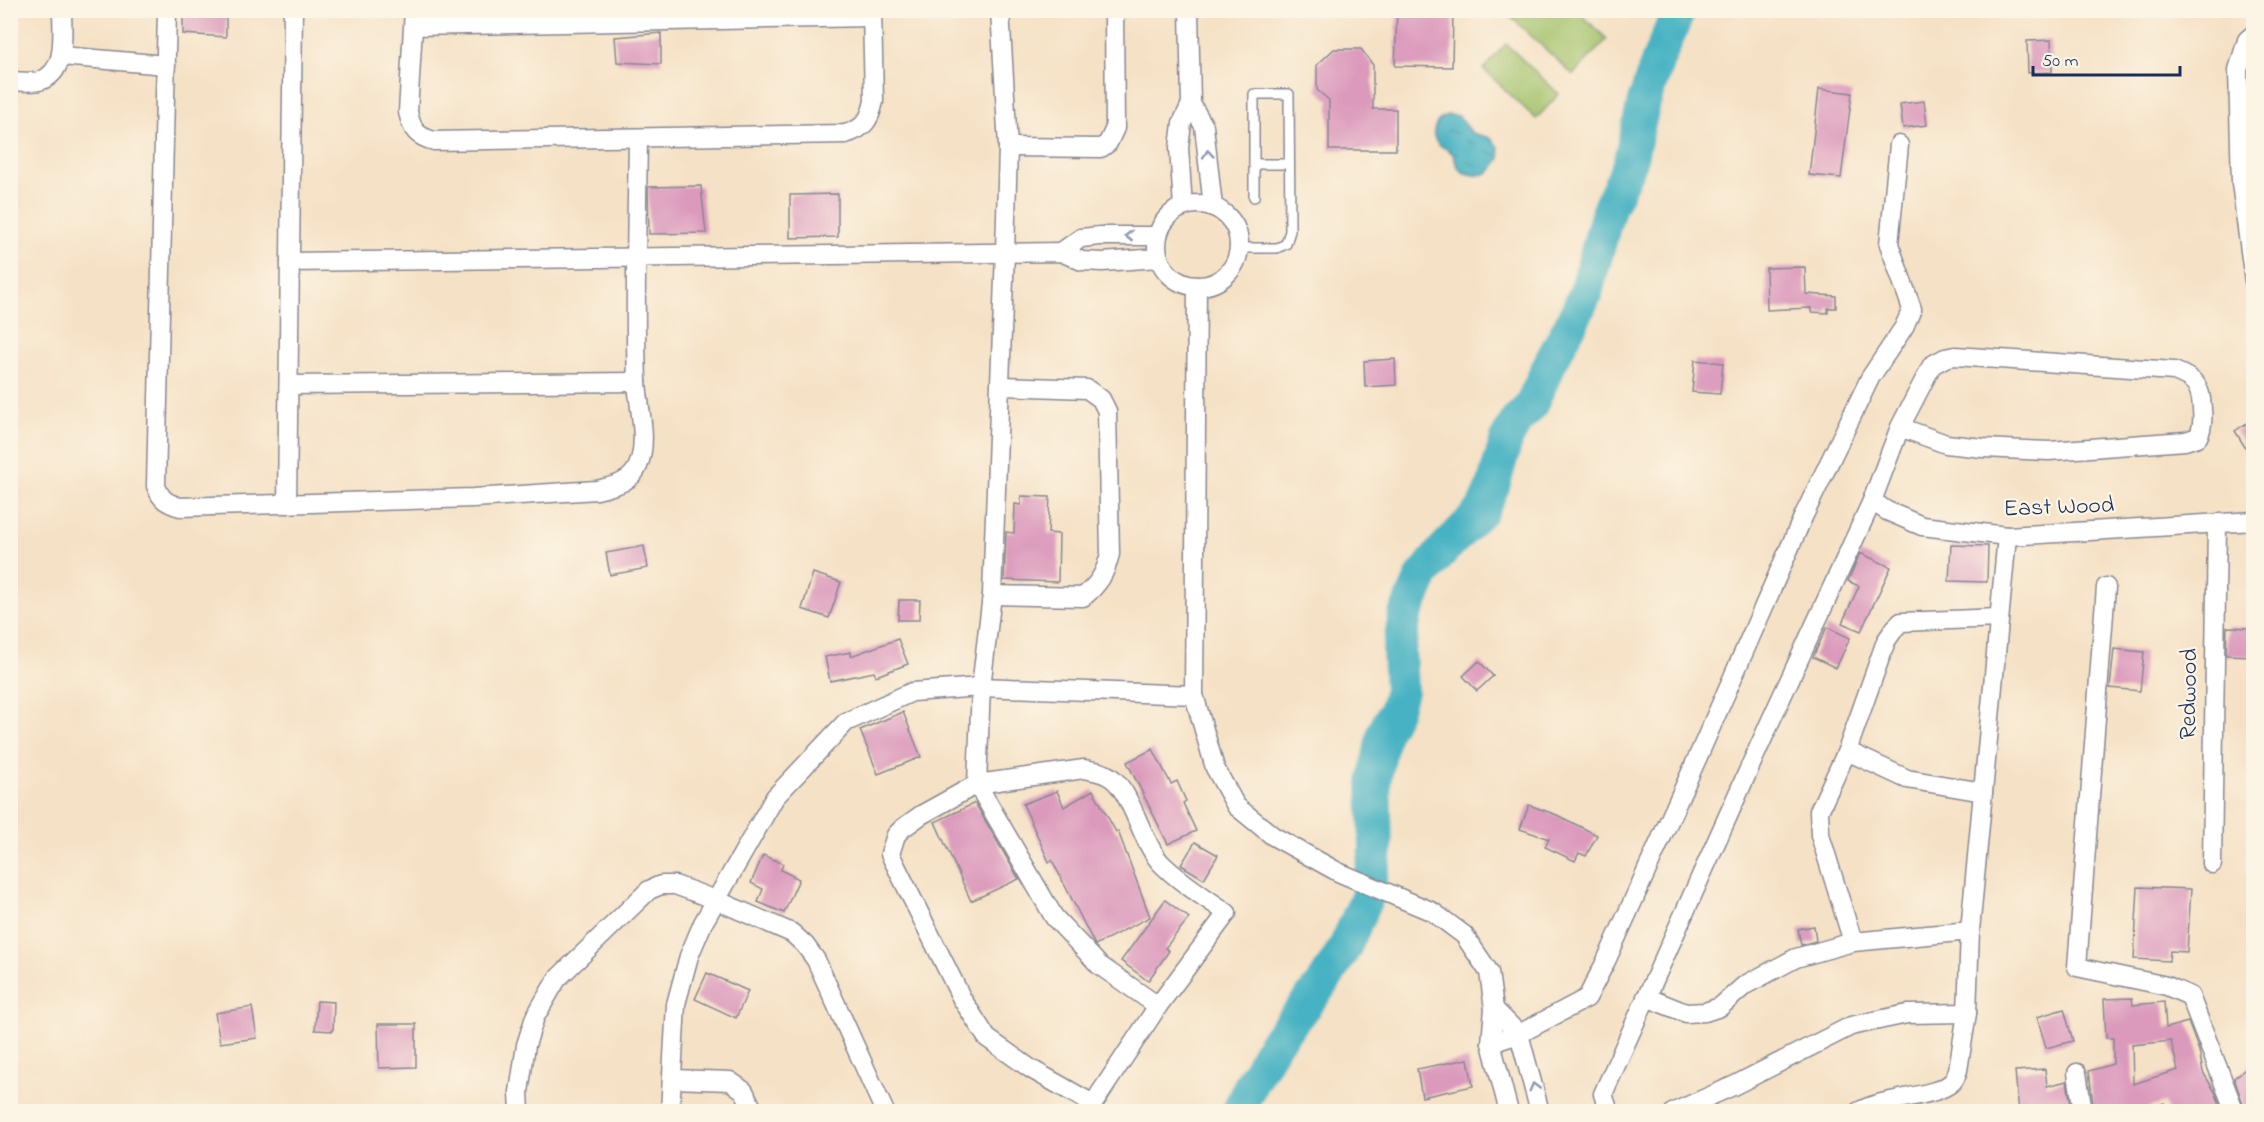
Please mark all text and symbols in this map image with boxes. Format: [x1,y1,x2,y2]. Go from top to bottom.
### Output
scale bar [2033,39,2180,77]
text: 50 m [2042,49,2079,75]
one-way arrow [1201,149,1214,158]
one-way arrow [1125,230,1134,242]
street label: East Wood [2003,489,2115,527]
street label: Redwood [2172,647,2208,740]
one-way arrow [1528,1082,1541,1092]

